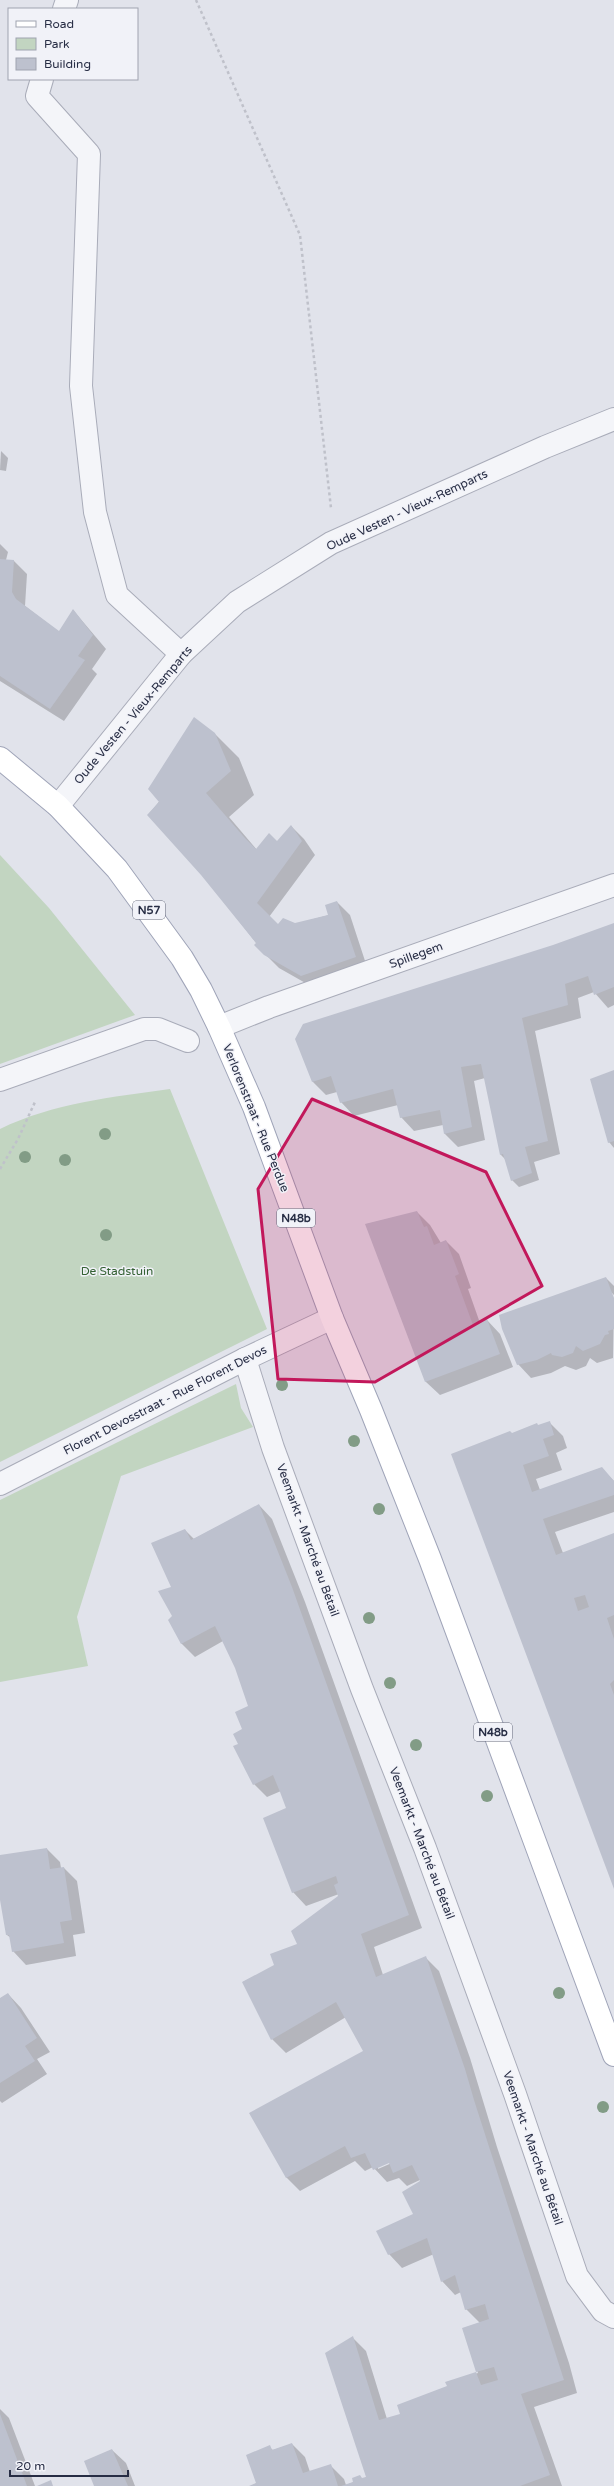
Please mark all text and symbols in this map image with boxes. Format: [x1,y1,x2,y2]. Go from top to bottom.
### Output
legend [8,8,138,80]
text: Road [44,17,74,31]
text: Park [44,37,70,51]
text: Building [44,57,91,71]
street label: Oude Vesten - Vieux-Remparts [324,466,490,554]
street label: Oude Vesten - Vieux-Remparts [71,643,195,787]
road number: N57 [133,901,165,919]
street label: Spillegem [387,939,445,971]
street label: Verlorenstraat - Rue Perdue [220,1042,292,1194]
road number: N48b [277,1209,315,1227]
park label: De Stadstuin [81,1264,153,1278]
street label: Florent Devosstraat - Rue Florent Devos [61,1342,269,1458]
street label: Veemarkt - Marché au Bétail [274,1462,342,1618]
road number: N48b [474,1723,512,1741]
street label: Veemarkt - Marché au Bétail [386,1765,458,1921]
street label: Veemarkt - Marché au Bétail [500,2069,566,2227]
scale bar [10,2452,128,2478]
text: 20 m [16,2459,45,2473]

